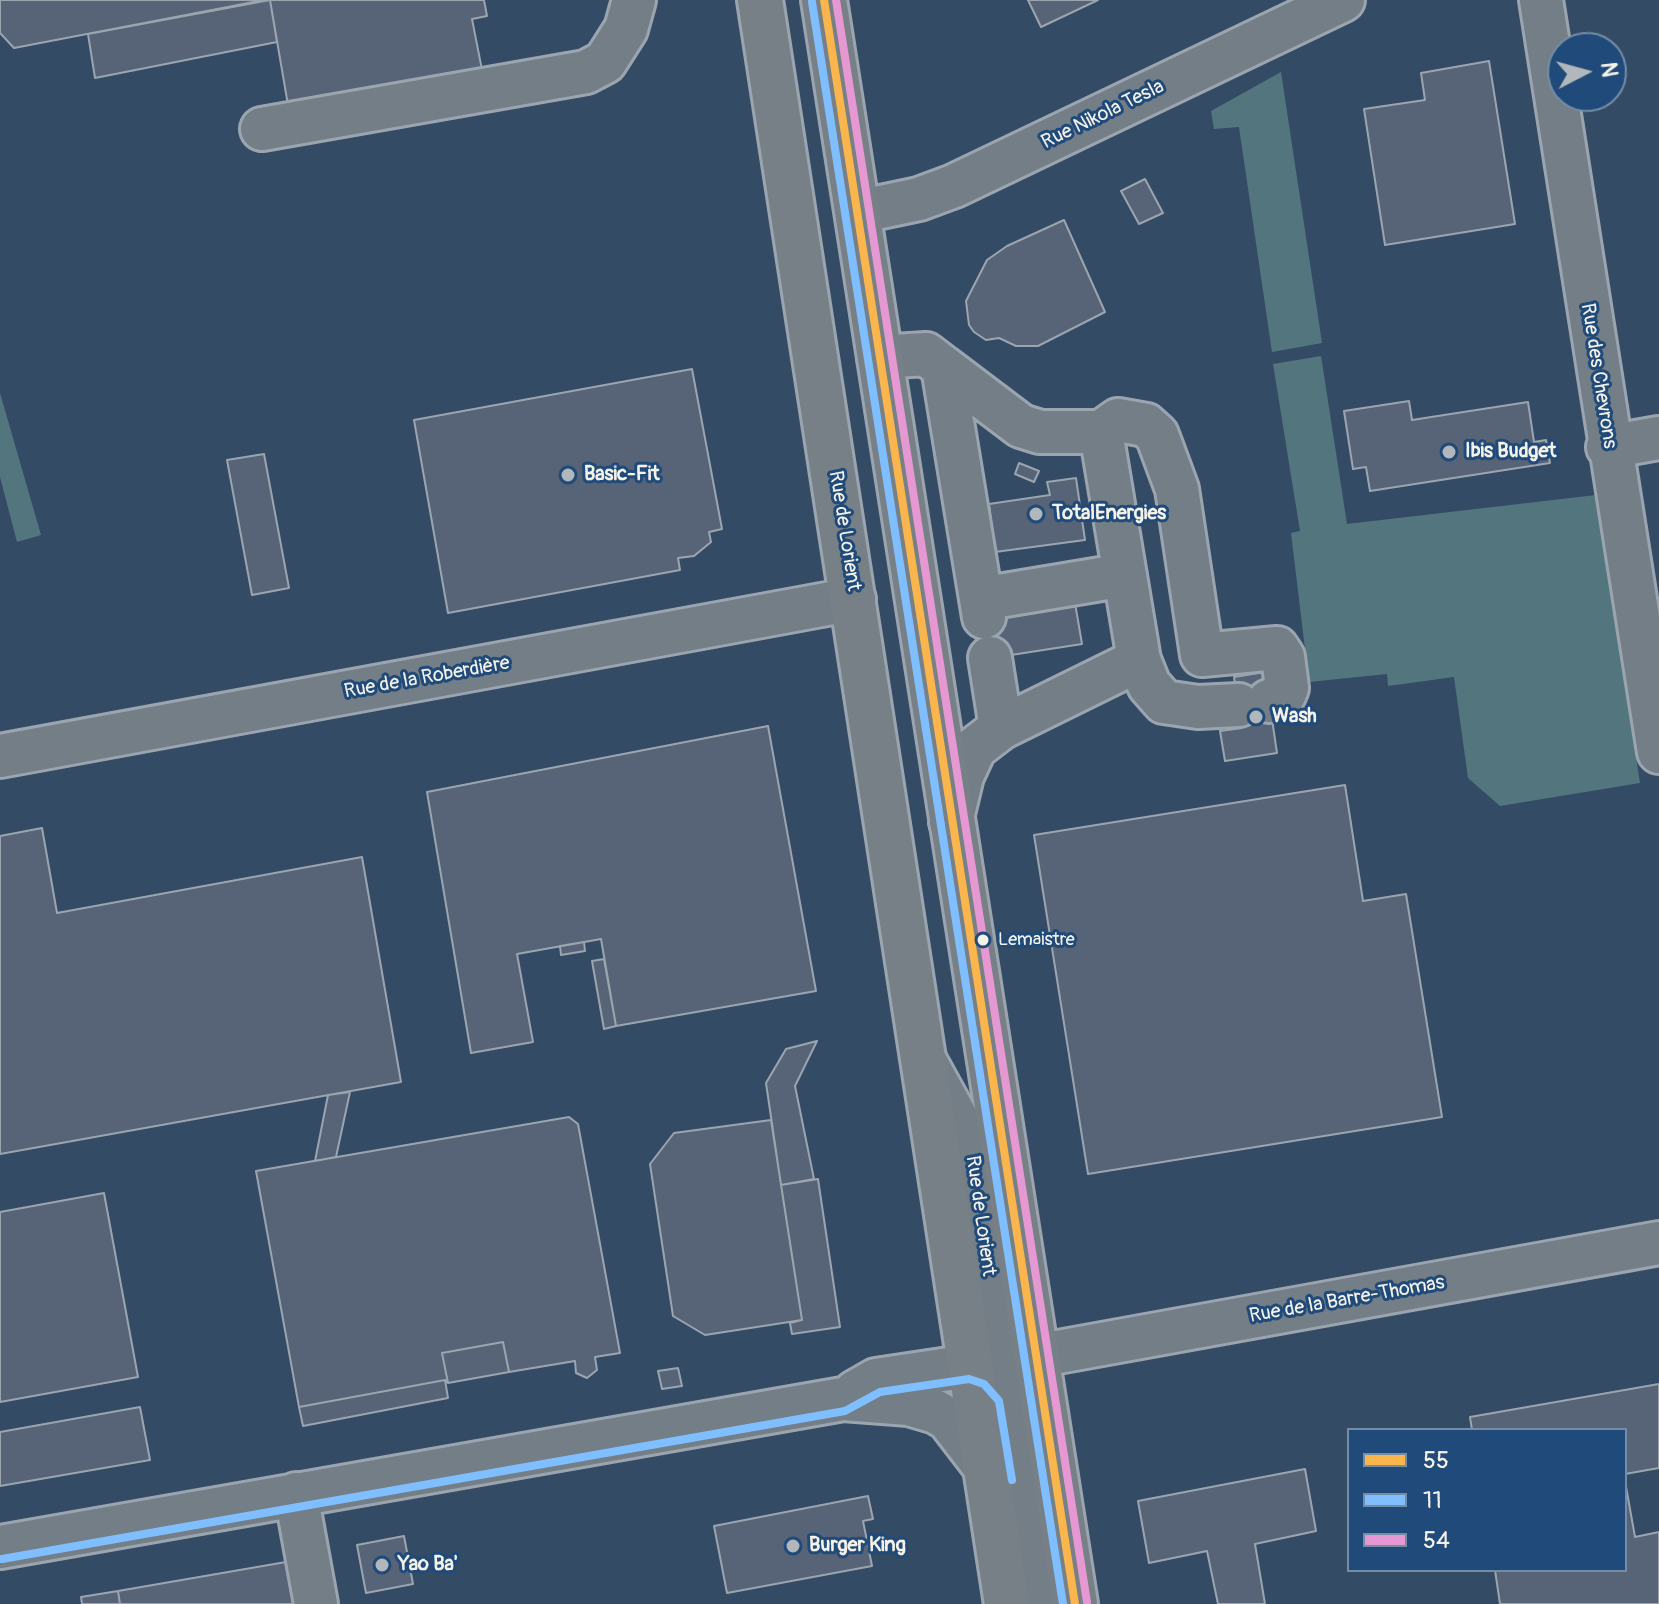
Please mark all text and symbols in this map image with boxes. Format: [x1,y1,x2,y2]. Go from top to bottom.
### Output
north arrow [1547,32,1627,112]
text: N [1594,61,1624,79]
street label: Rue Nikola Tesla [1038,75,1168,155]
street label: Rue des Chevrons [1575,302,1621,450]
place label: Ibis Budget [1465,440,1556,464]
marker: Ibis Budget [1440,443,1458,461]
place label: Basic-Fit [584,463,659,487]
marker: Basic-Fit [559,466,577,484]
street label: Rue de Lorient [823,469,865,593]
place label: TotalEnergies [1052,502,1166,526]
marker: TotalEnergies [1027,505,1045,523]
street label: Rue de la Roberdière [342,652,512,704]
place label: Wash [1272,705,1317,729]
marker: Wash [1247,708,1265,726]
place label: Lemaistre [998,929,1075,951]
marker: Lemaistre [975,932,991,948]
street label: Rue de Lorient [960,1154,1000,1278]
street label: Rue de la Barre-Thomas [1247,1271,1447,1329]
legend [1347,1428,1627,1572]
text: 55 [1423,1446,1449,1475]
text: 11 [1423,1486,1442,1515]
text: 54 [1423,1526,1450,1555]
place label: Burger King [809,1534,906,1558]
marker: Burger King [784,1537,802,1555]
place label: Yao Ba' [398,1553,458,1577]
marker: Yao Ba' [373,1556,391,1574]

